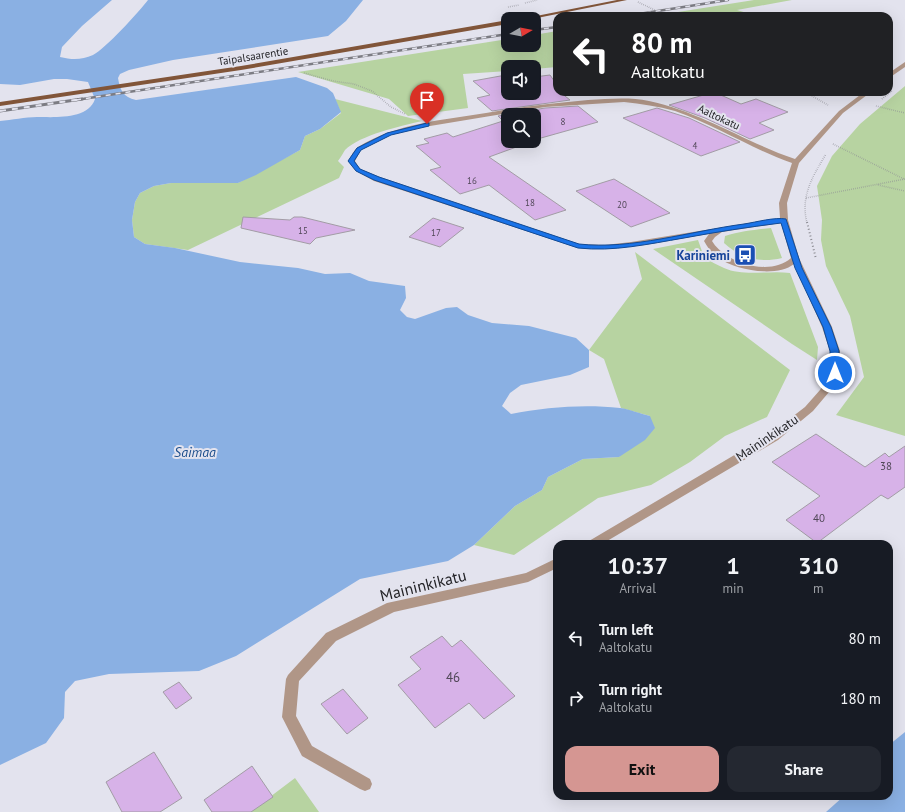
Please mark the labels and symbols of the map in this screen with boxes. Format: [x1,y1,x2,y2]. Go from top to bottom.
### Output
north arrow [501,12,541,52]
street label: Taipalsaarentie [217,43,290,68]
pin [410,83,444,124]
street label: Aaltokatu [696,101,742,133]
house number: 8 [561,116,566,127]
house number: 4 [693,140,698,151]
house number: 16 [467,175,477,186]
house number: 18 [525,197,535,208]
house number: 20 [617,199,627,210]
house number: 15 [298,225,308,236]
house number: 17 [431,227,441,238]
bus stop icon: Kariniemi [732,242,758,268]
place label: Kariniemi [677,247,730,264]
position arrow [814,352,856,394]
street label: Maininkikatu [733,411,801,465]
water label: Saimaa [174,443,216,461]
house number: 38 [880,459,892,473]
house number: 40 [813,511,825,525]
street label: Maininkikatu [378,565,468,605]
house number: 46 [446,669,460,686]

